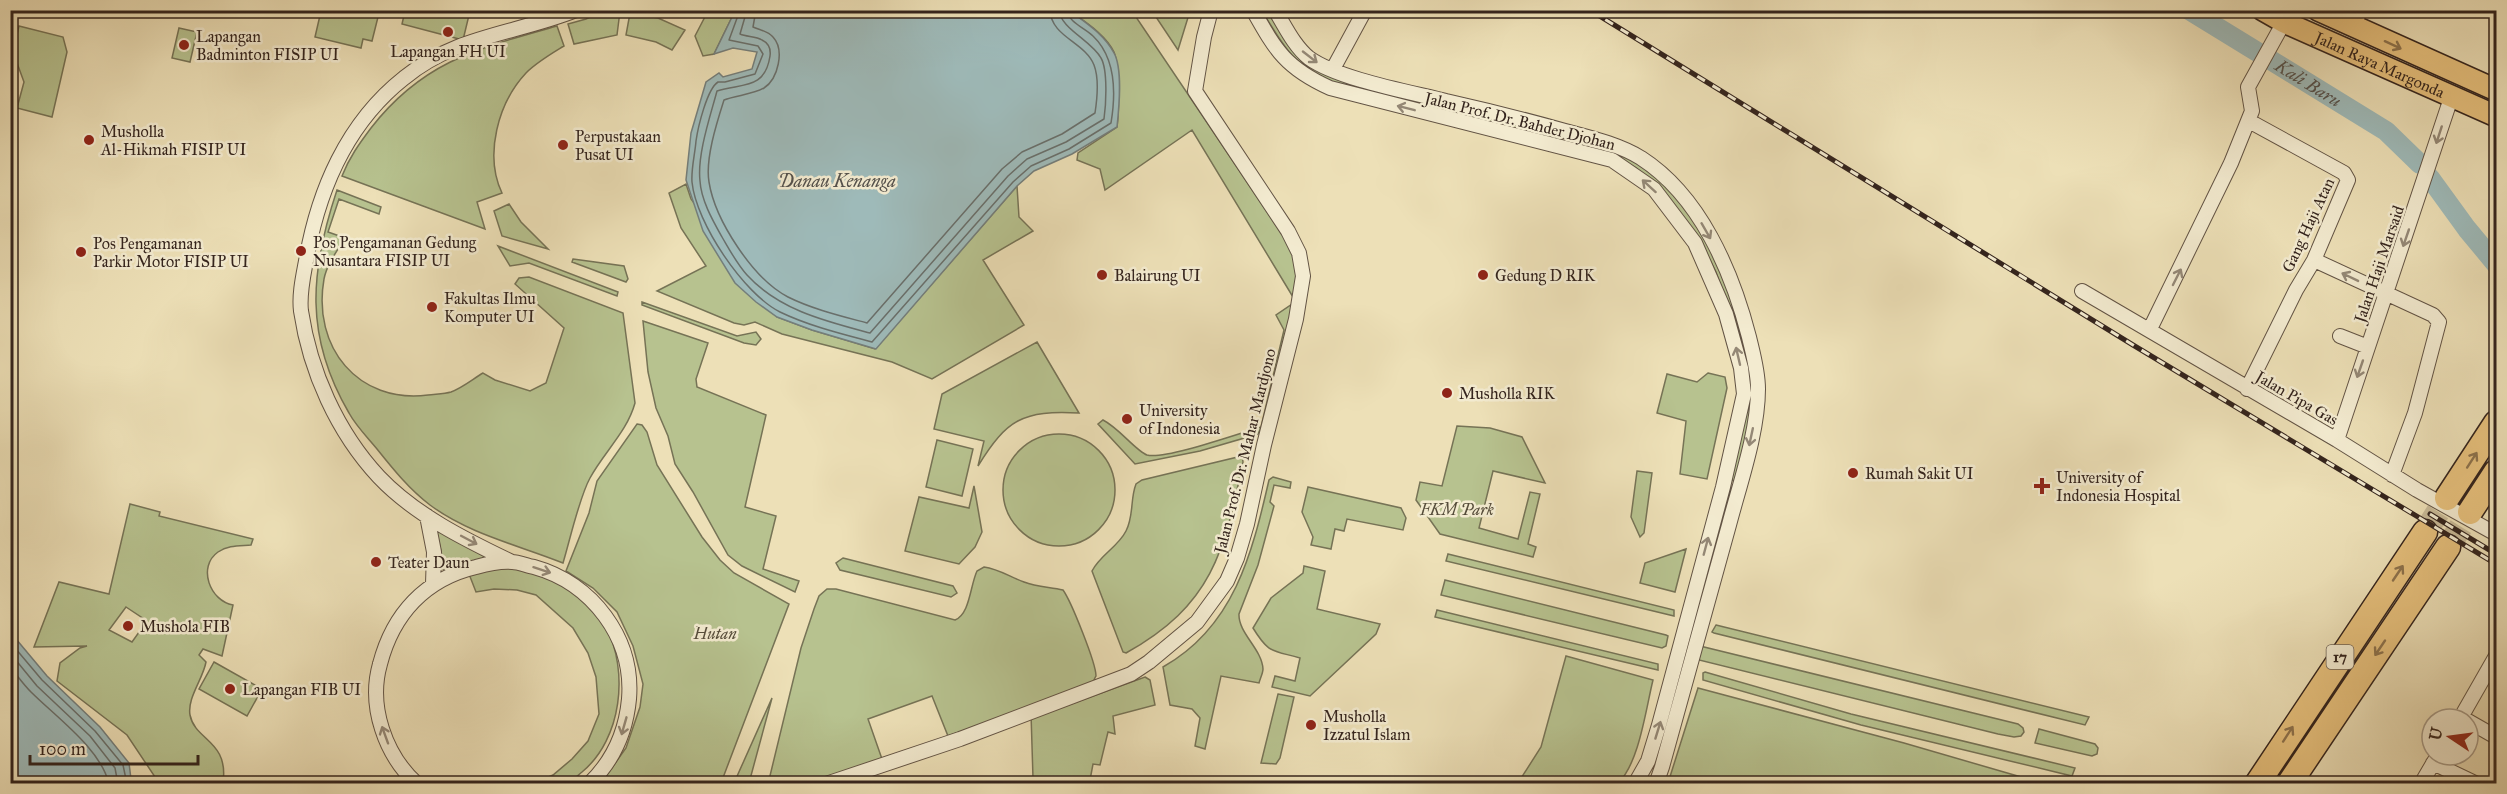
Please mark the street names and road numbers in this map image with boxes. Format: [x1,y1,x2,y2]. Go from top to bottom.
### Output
street label: Jalan Raya Margonda [2310,27,2448,102]
street label: Jalan Prof. Dr. Bahder Djohan [1421,88,1618,155]
street label: Gang Haji Atan [2278,174,2339,276]
street label: Jalan Haji Marsaid [2349,203,2409,327]
street label: Jalan Prof. Dr. Mahar Mardjono [1210,346,1281,558]
street label: Jalan Pipa Gas [2250,366,2342,430]
road number: 17 [2326,645,2354,669]

